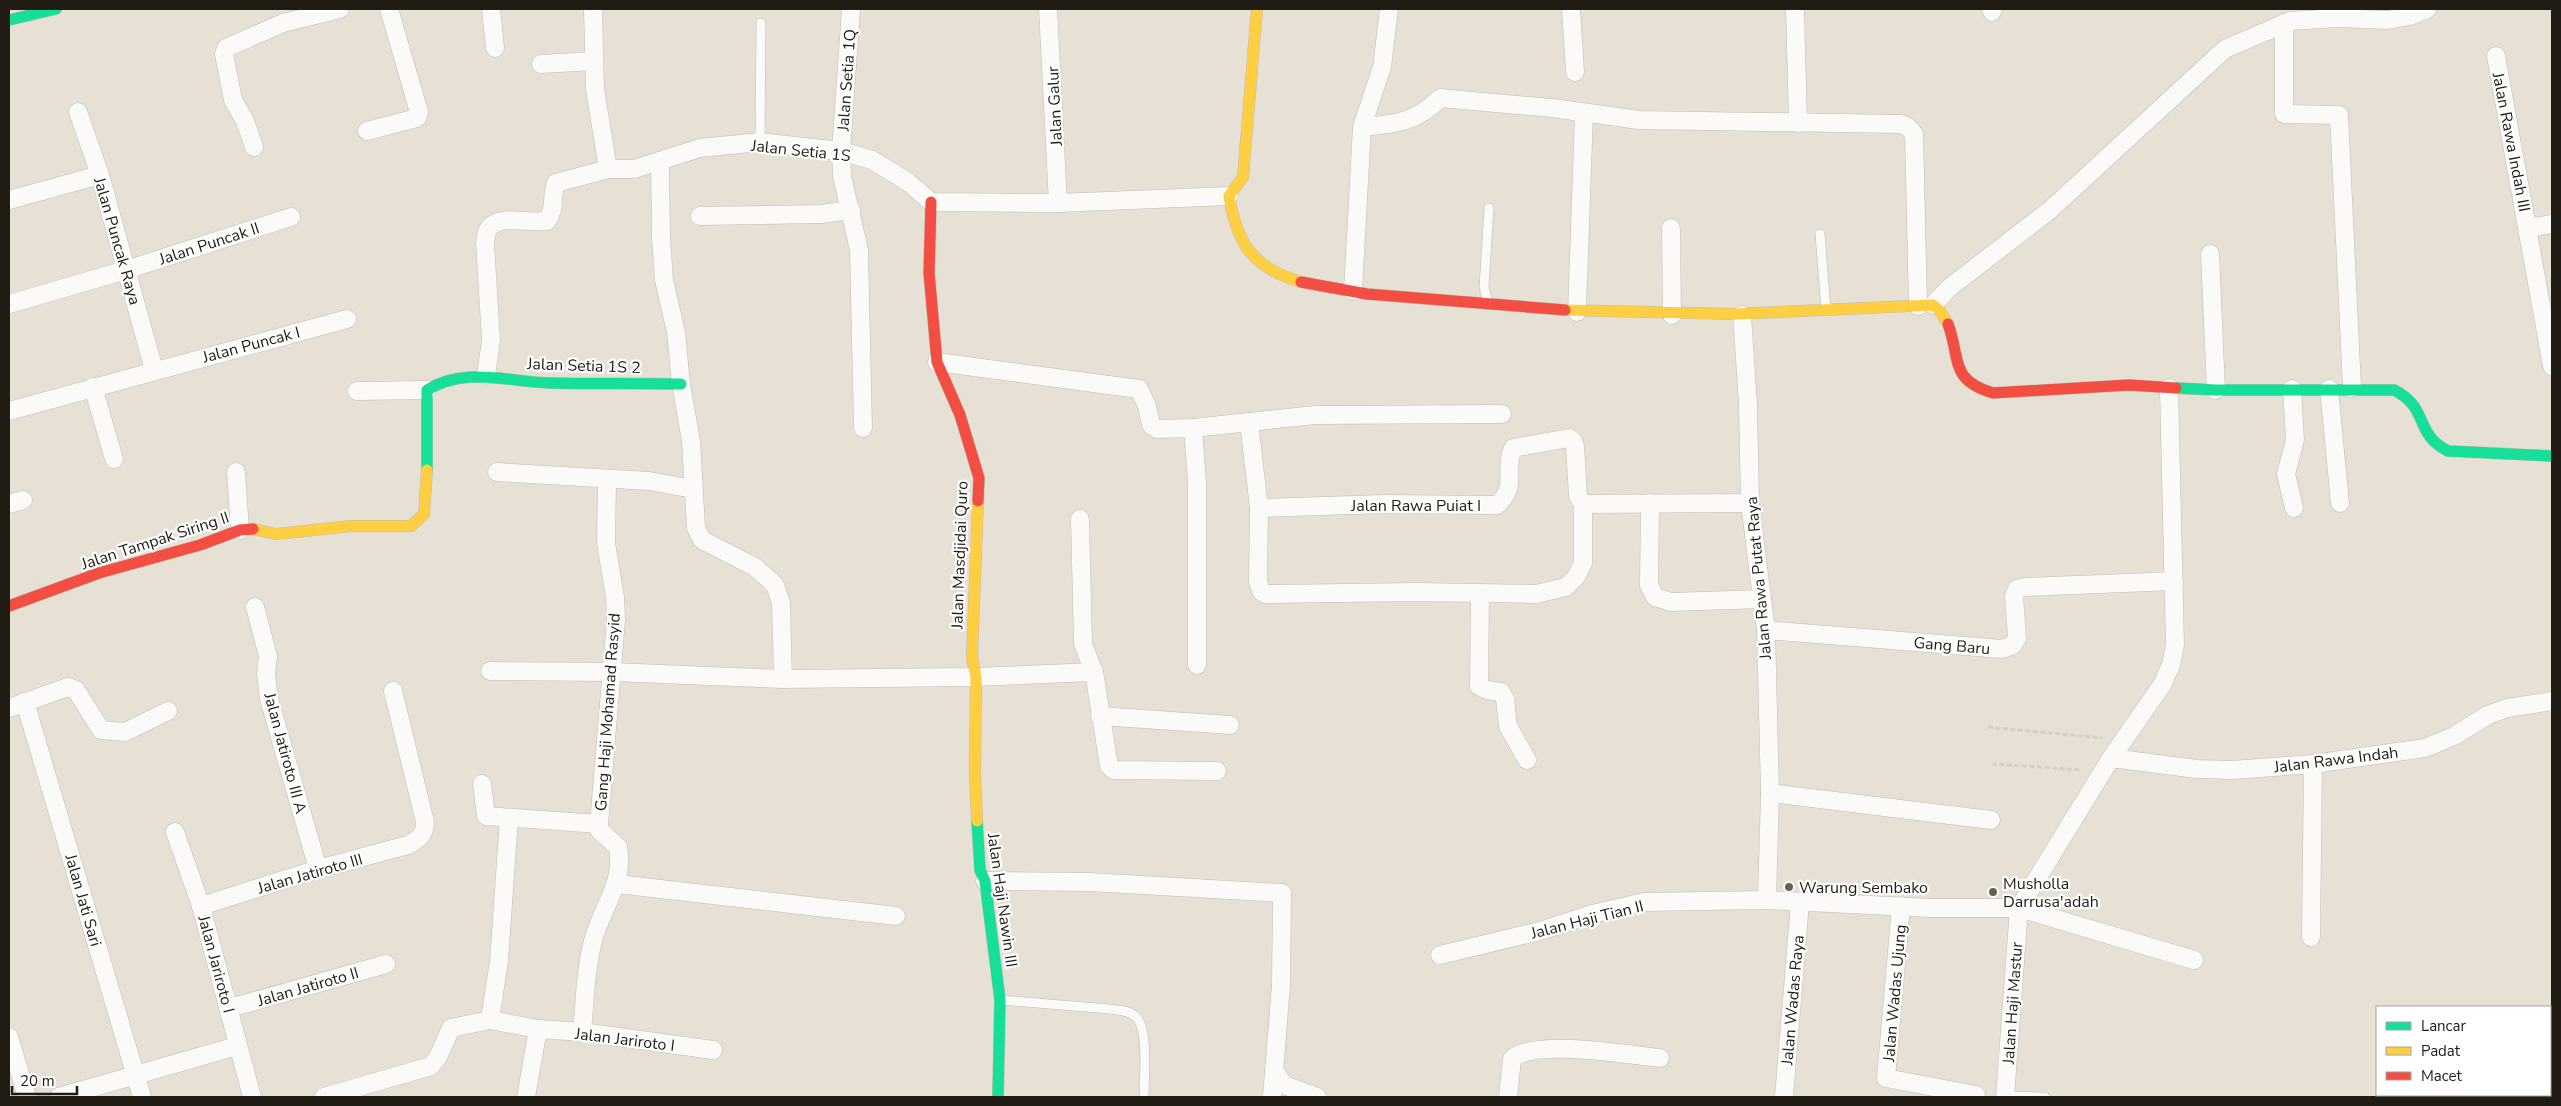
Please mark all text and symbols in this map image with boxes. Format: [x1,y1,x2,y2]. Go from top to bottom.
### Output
street label: Jalan Setia 1Q [832,28,862,133]
street label: Jalan Galur [1042,65,1068,147]
street label: Jalan Rawa Indah III [2487,70,2535,214]
street label: Jalan Setia 1S [749,135,852,167]
street label: Jalan Puncak Raya [88,174,146,308]
street label: Jalan Puncak II [155,217,262,271]
street label: Jalan Puncak I [199,321,303,369]
street label: Jalan Setia 1S 2 [526,353,641,379]
street label: Jalan Masdjidai Quro [946,481,974,630]
street label: Jalan Rawa Puiat I [1350,495,1481,517]
street label: Jalan Rawa Putat Raya [1741,496,1777,661]
street label: Jalan Tampak Siring II [78,507,232,576]
street label: Gang Haji Mohamad Rasyid [590,612,626,812]
street label: Gang Baru [1913,632,1991,660]
street label: Jalan Jatiroto III A [258,690,312,816]
street label: Jalan Rawa Indah [2272,741,2400,779]
street label: Jalan Haji Nawin III [982,831,1022,969]
street label: Jalan Jatiroto III [254,848,365,900]
street label: Jalan Jati Sari [59,851,107,949]
place label: Musholla Darrusa'adah [2003,873,2099,913]
place label: Warung Sembako [1799,877,1928,899]
marker: Warung Sembako [1783,881,1795,893]
marker: Musholla Darrusa'adah [1987,886,1999,898]
street label: Jalan Haji Tian II [1528,895,1646,945]
street label: Jalan Jariroto I [192,912,240,1016]
street label: Jalan Wadas Ujung [1878,924,1912,1064]
street label: Jalan Wadas Raya [1776,934,1810,1067]
street label: Jalan Haji Mastur [1998,941,2028,1066]
street label: Jalan Jatiroto II [254,962,361,1012]
legend [2376,1006,2551,1096]
text: Lancar [2421,1016,2466,1036]
street label: Jalan Jariroto I [573,1023,676,1057]
text: Padat [2421,1041,2461,1061]
scale bar [12,1064,78,1096]
text: Macet [2421,1066,2463,1086]
text: 20 m [20,1071,55,1091]

